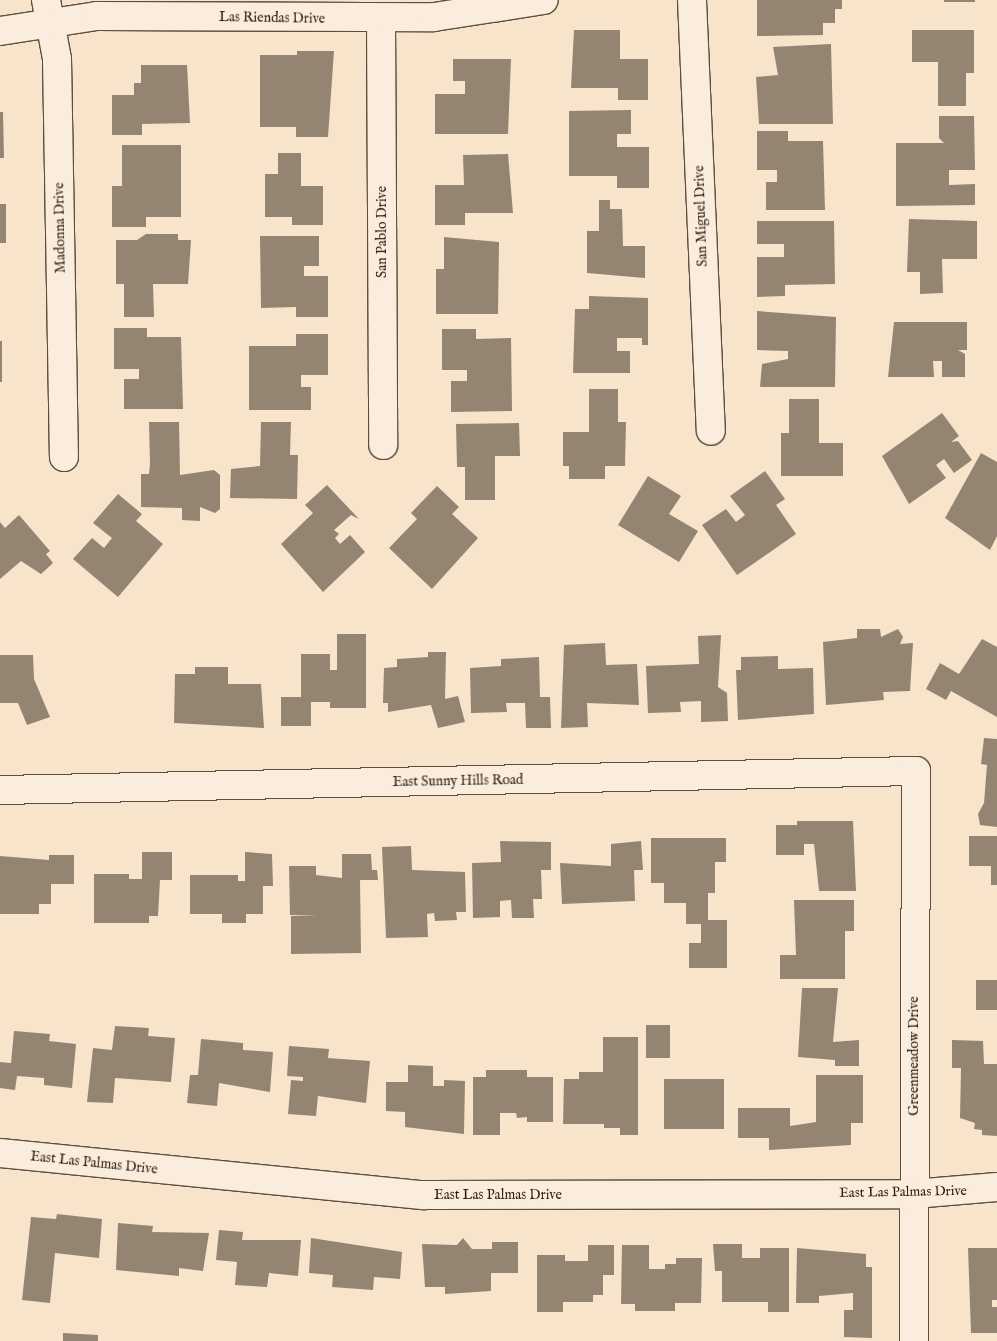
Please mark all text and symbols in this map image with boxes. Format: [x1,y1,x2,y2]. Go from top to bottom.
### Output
street label: Las Riendas Drive [219,9,325,27]
street label: San Miguel Drive [691,165,711,267]
street label: Madonna Drive [51,182,69,274]
street label: San Pablo Drive [374,186,390,278]
street label: East Sunny Hills Road [392,771,524,791]
street label: Greenmeadow Drive [906,996,922,1116]
street label: East Las Palmas Drive [30,1148,158,1178]
street label: East Las Palmas Drive [839,1182,967,1202]
street label: East Las Palmas Drive [434,1187,562,1203]

